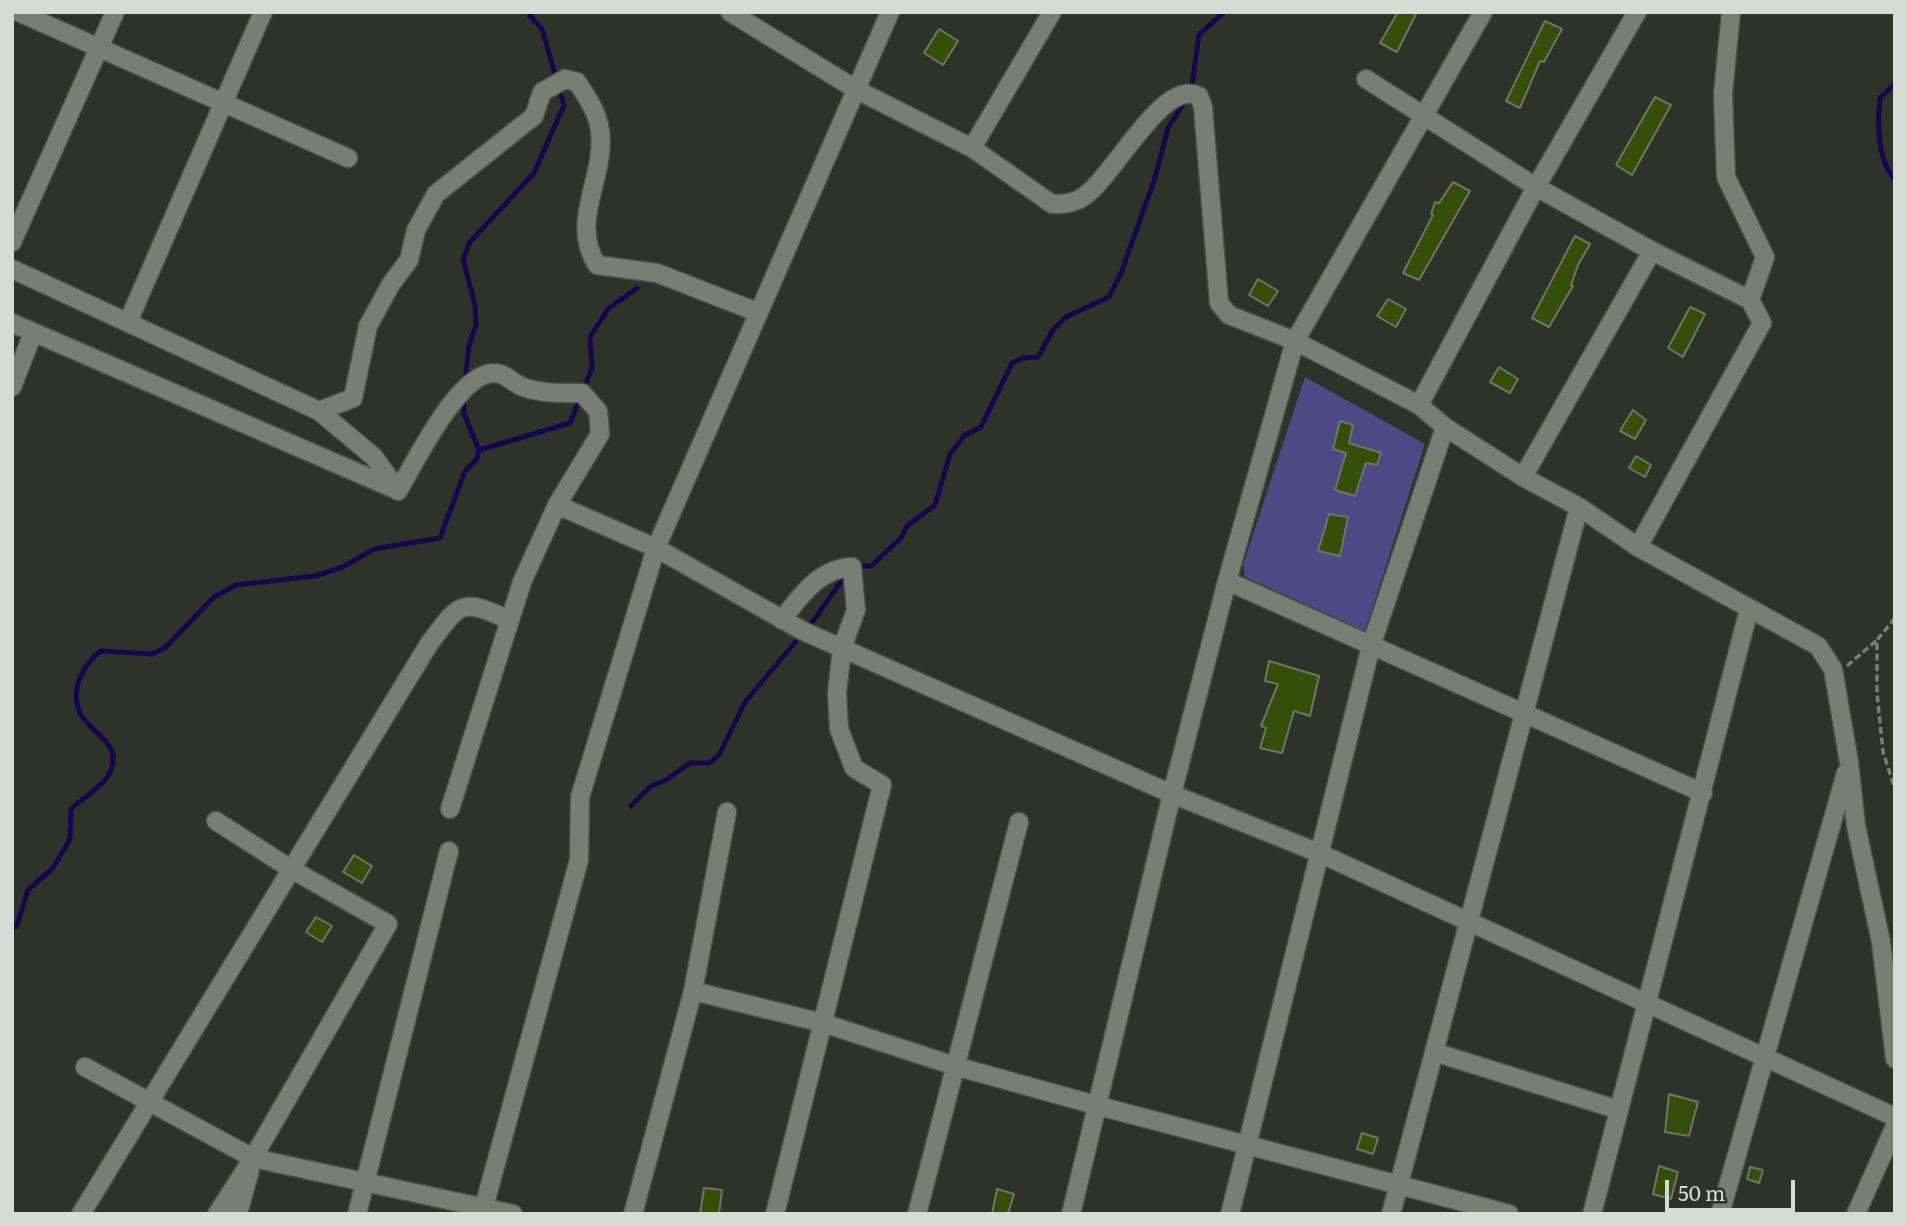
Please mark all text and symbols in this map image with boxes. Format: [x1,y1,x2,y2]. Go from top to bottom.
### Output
scale bar [1669,1166,1798,1210]
text: 50 m [1678,1176,1725,1207]

